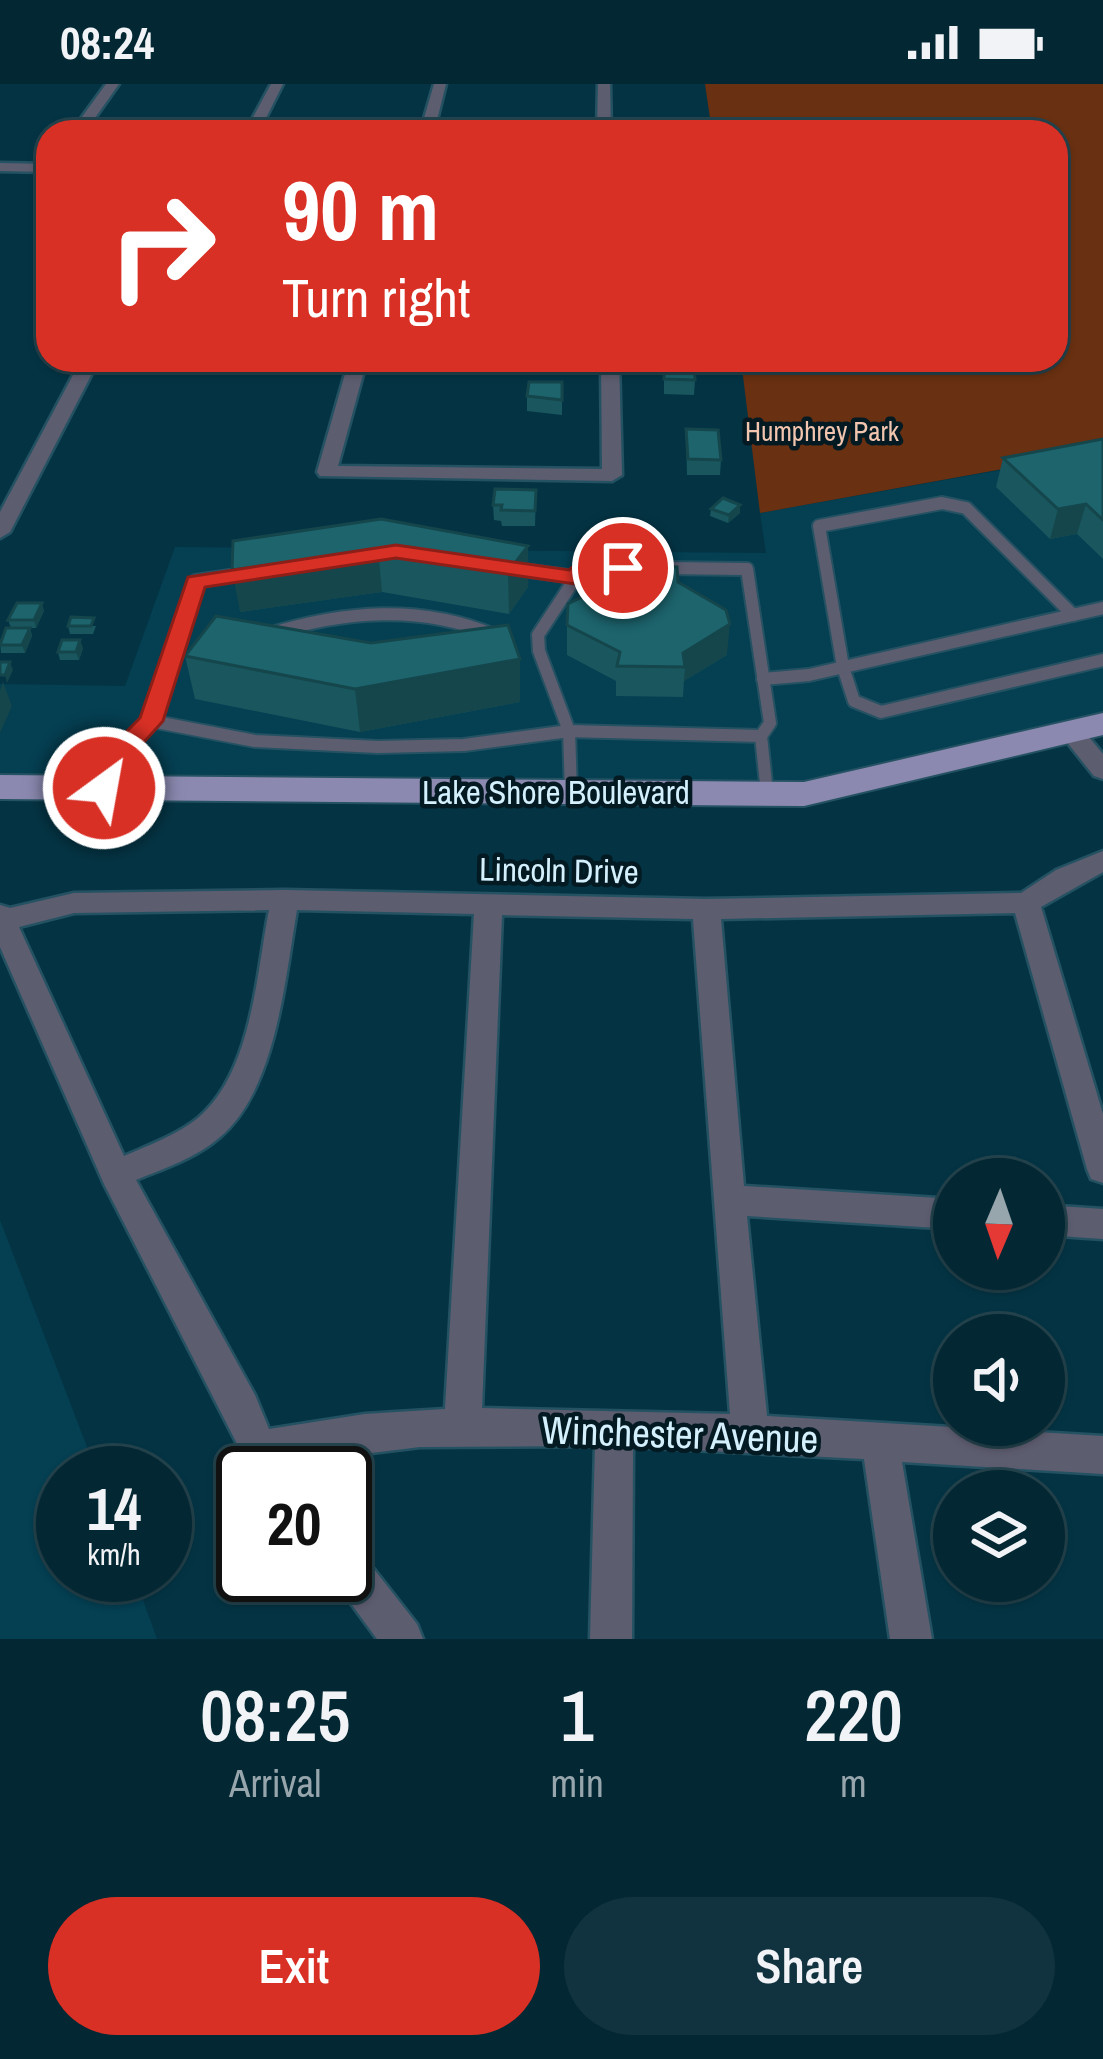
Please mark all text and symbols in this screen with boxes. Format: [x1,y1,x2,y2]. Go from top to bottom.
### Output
text: 08:24 [60,12,154,73]
text: 90 m [282,153,439,266]
icon: right [84,168,240,324]
text: Turn right [282,261,470,334]
park label: Humphrey Park [745,413,900,449]
pin [572,517,674,619]
icon: arrive [590,535,656,601]
position arrow [41,725,167,851]
street label: Lake Shore Boulevard [422,770,690,814]
street label: Lincoln Drive [479,847,639,893]
north arrow [933,1158,1065,1290]
map controls [933,1158,1065,1602]
button: sound [933,1314,1065,1446]
street label: Winchester Avenue [541,1403,819,1465]
speed limit sign: 20 [216,1446,372,1602]
text: 14 [87,1468,141,1549]
button: layers [933,1470,1065,1602]
text: km/h [87,1534,141,1574]
text: 08:25 [200,1666,350,1763]
text: 1 [561,1666,594,1763]
text: 220 [804,1666,903,1763]
text: Arrival [229,1757,321,1809]
text: min [551,1757,604,1809]
text: m [840,1757,867,1809]
button: Exit [48,1897,540,2035]
button: Share [564,1897,1055,2035]

